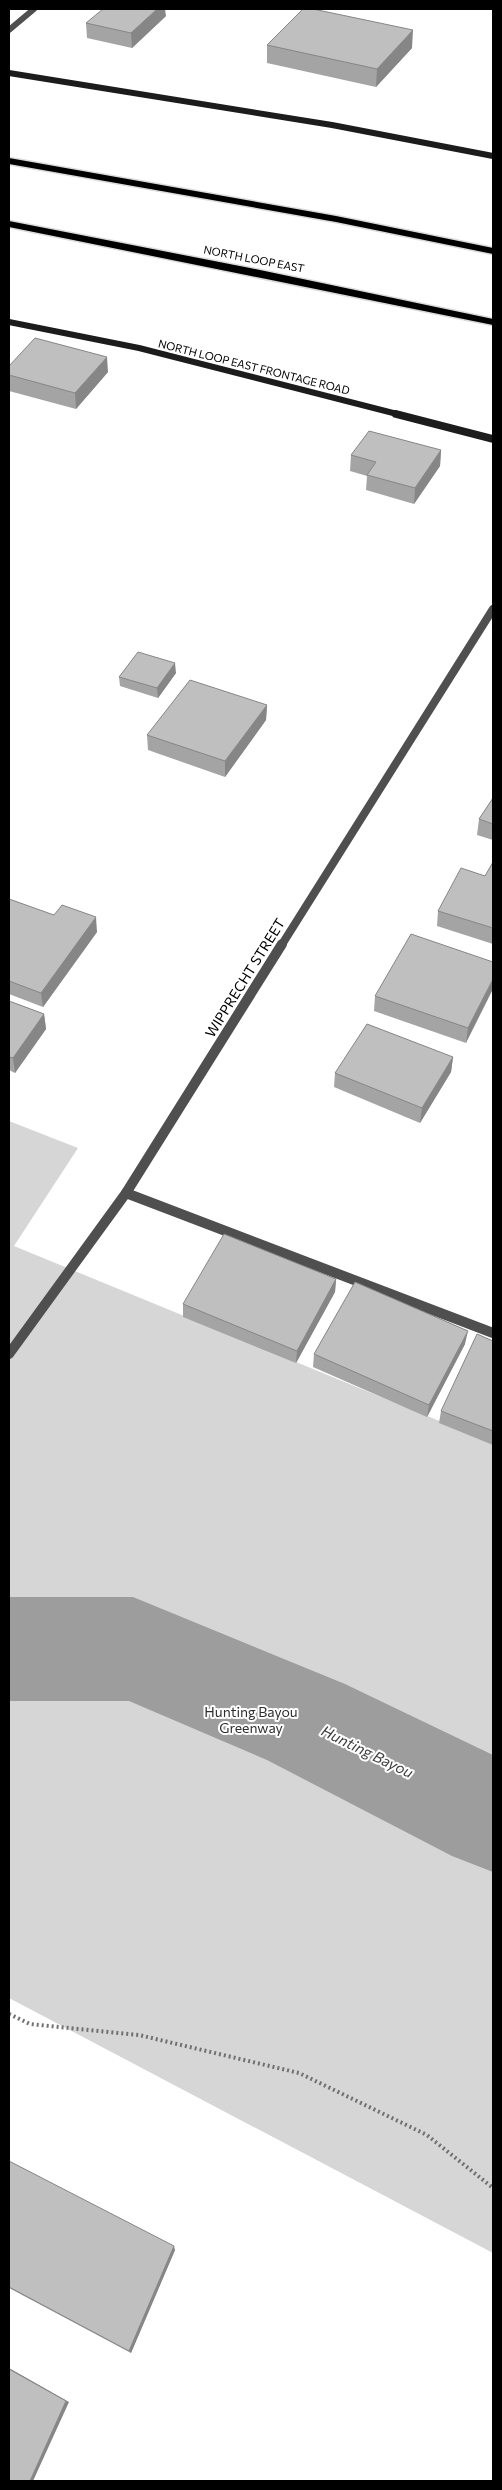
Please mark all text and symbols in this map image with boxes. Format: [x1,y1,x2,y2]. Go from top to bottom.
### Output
street label: NORTH LOOP EAST [203,242,306,275]
street label: NORTH LOOP EAST FRONTAGE ROAD [157,336,351,397]
street label: WIPPRECHT STREET [201,915,288,1040]
park label: Hunting Bayou Greenway [204,1703,298,1736]
water label: Hunting Bayou [319,1721,417,1781]

